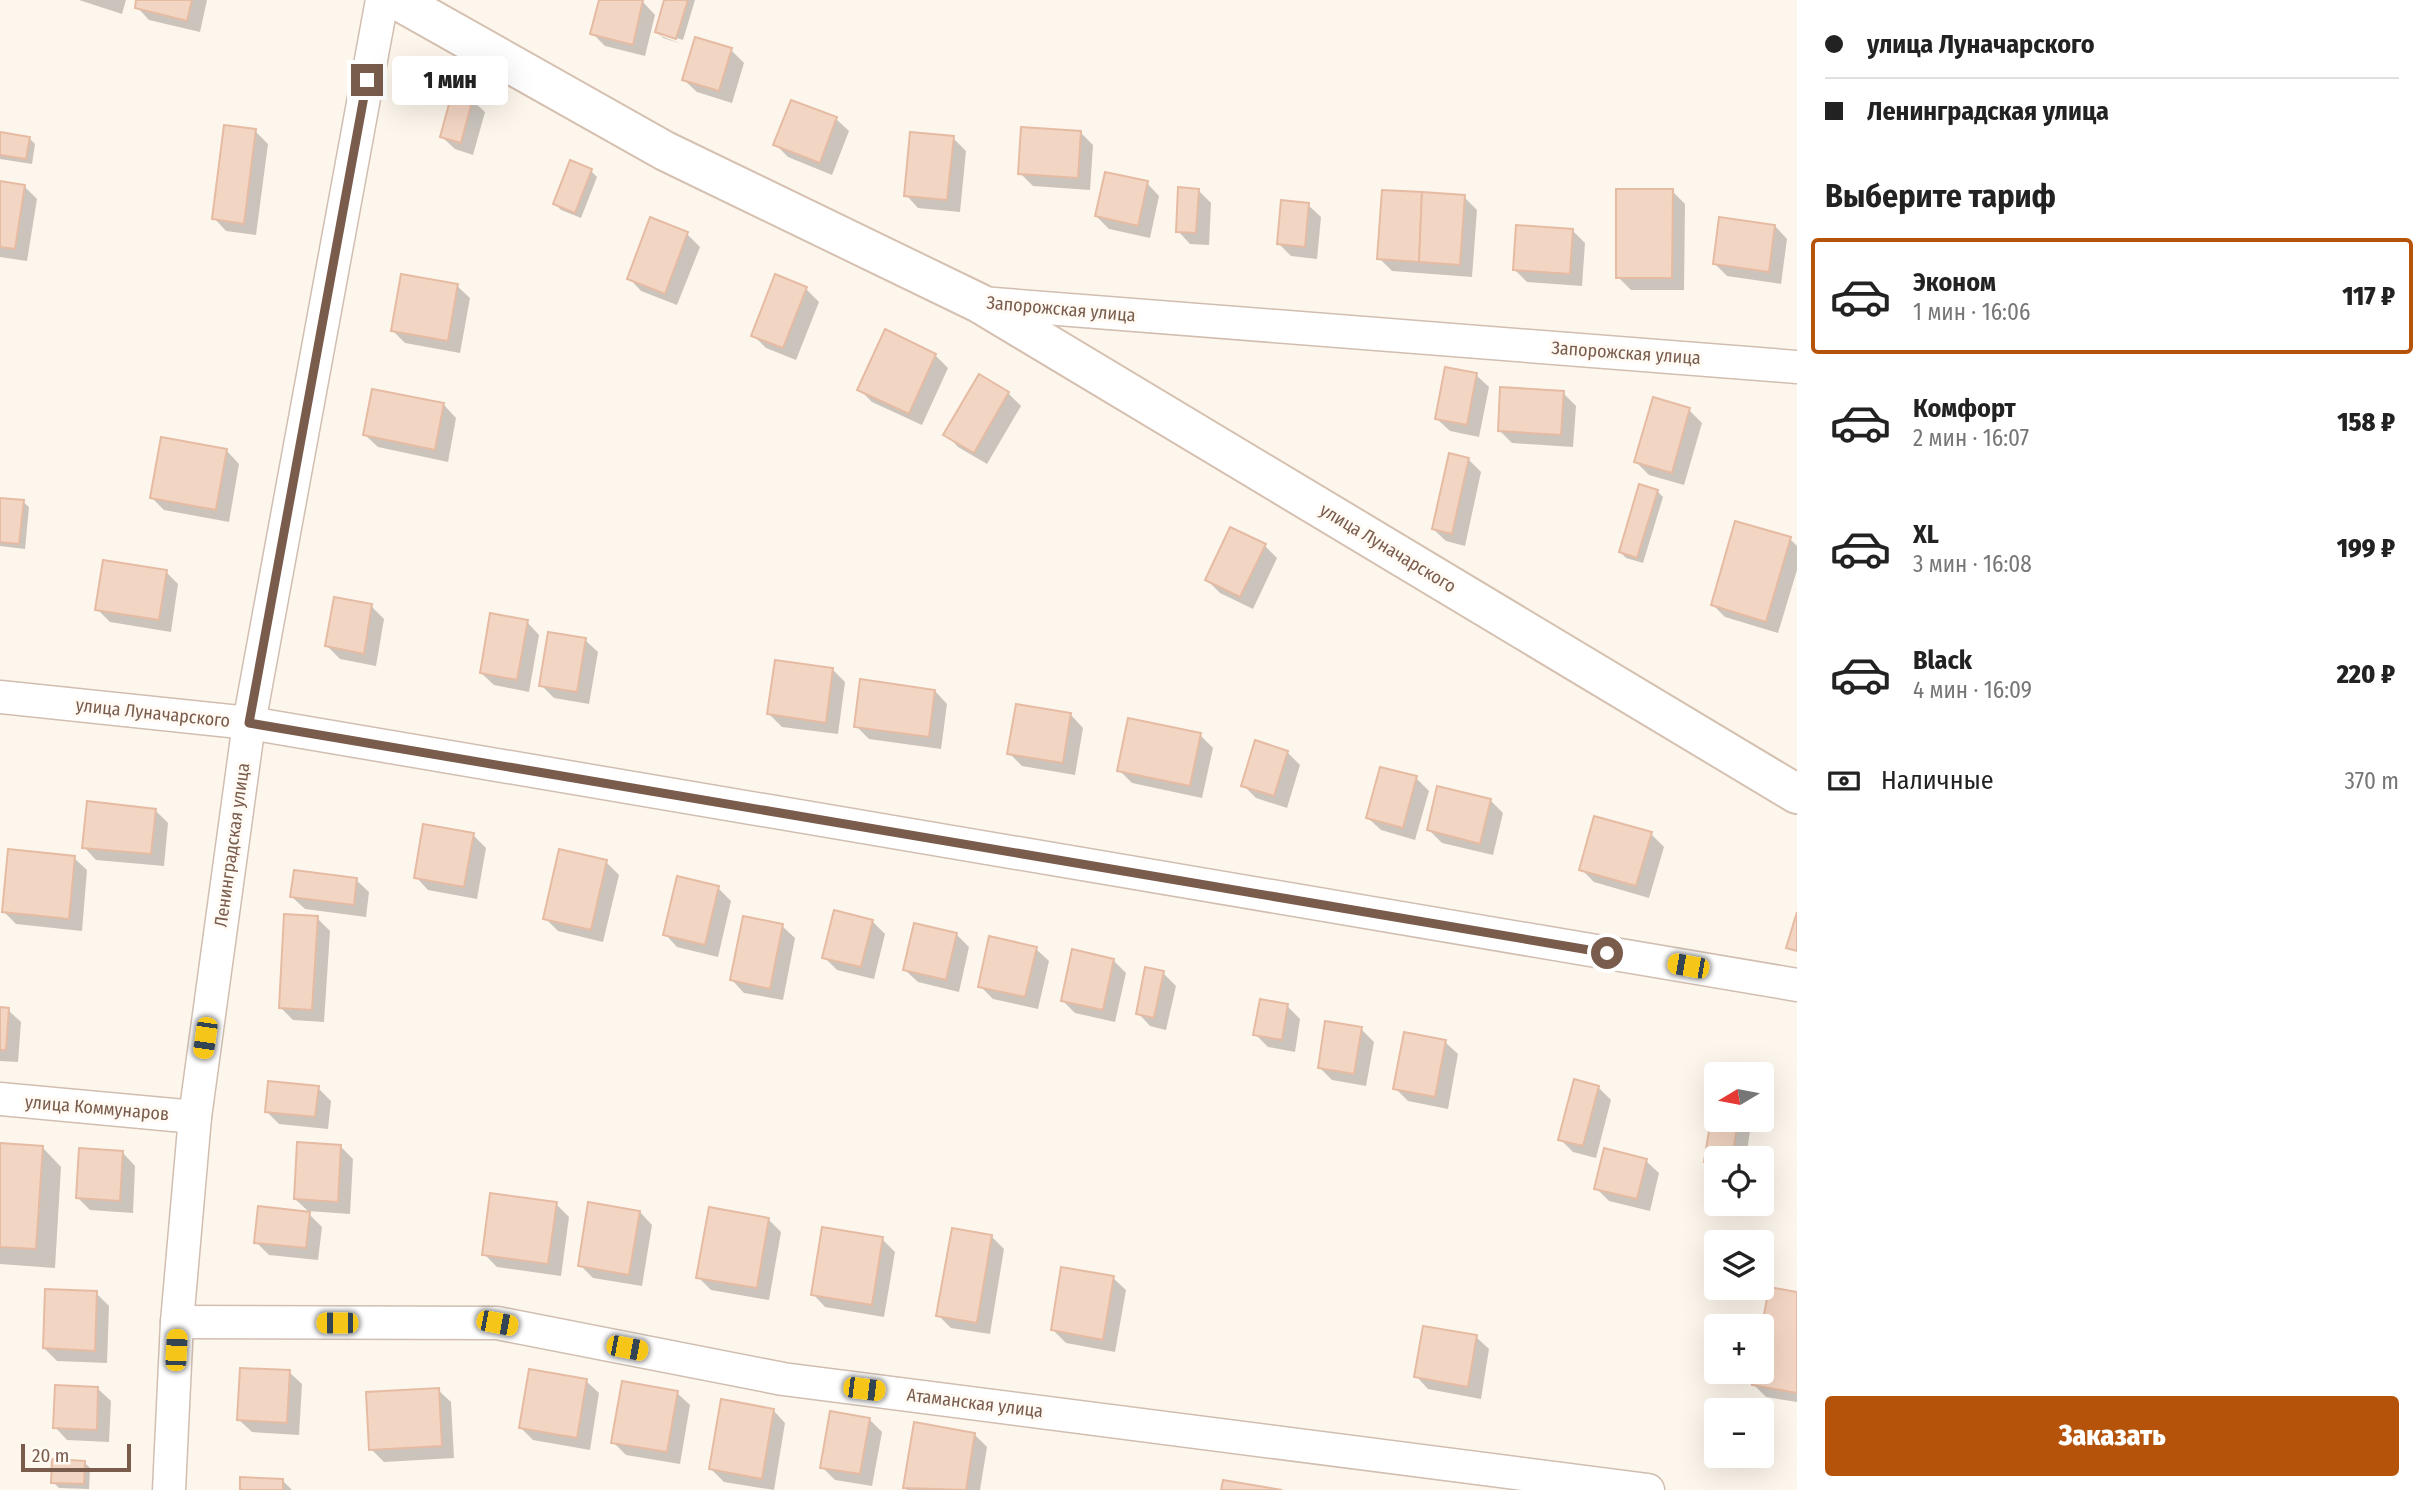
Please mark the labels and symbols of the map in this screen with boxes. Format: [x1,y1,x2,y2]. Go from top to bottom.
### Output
callout: 1 мин [392,56,507,104]
route end [351,64,383,96]
street label: Запорожская улица [986,292,1137,326]
street label: Запорожская улица [1551,337,1702,369]
street label: улица Луначарского [1316,499,1460,597]
street label: улица Луначарского [75,694,231,732]
street label: Ленинградская улица [210,761,254,928]
route start [1591,937,1623,969]
car [1666,952,1711,980]
car [192,1016,219,1060]
north arrow [1704,1062,1774,1132]
street label: улица Коммунаров [24,1091,170,1125]
car [475,1309,520,1337]
car [317,1313,359,1334]
car [165,1328,188,1372]
car [605,1334,650,1362]
car [842,1376,887,1402]
street label: Атаманская улица [906,1384,1045,1422]
scale bar [21,1441,131,1473]

